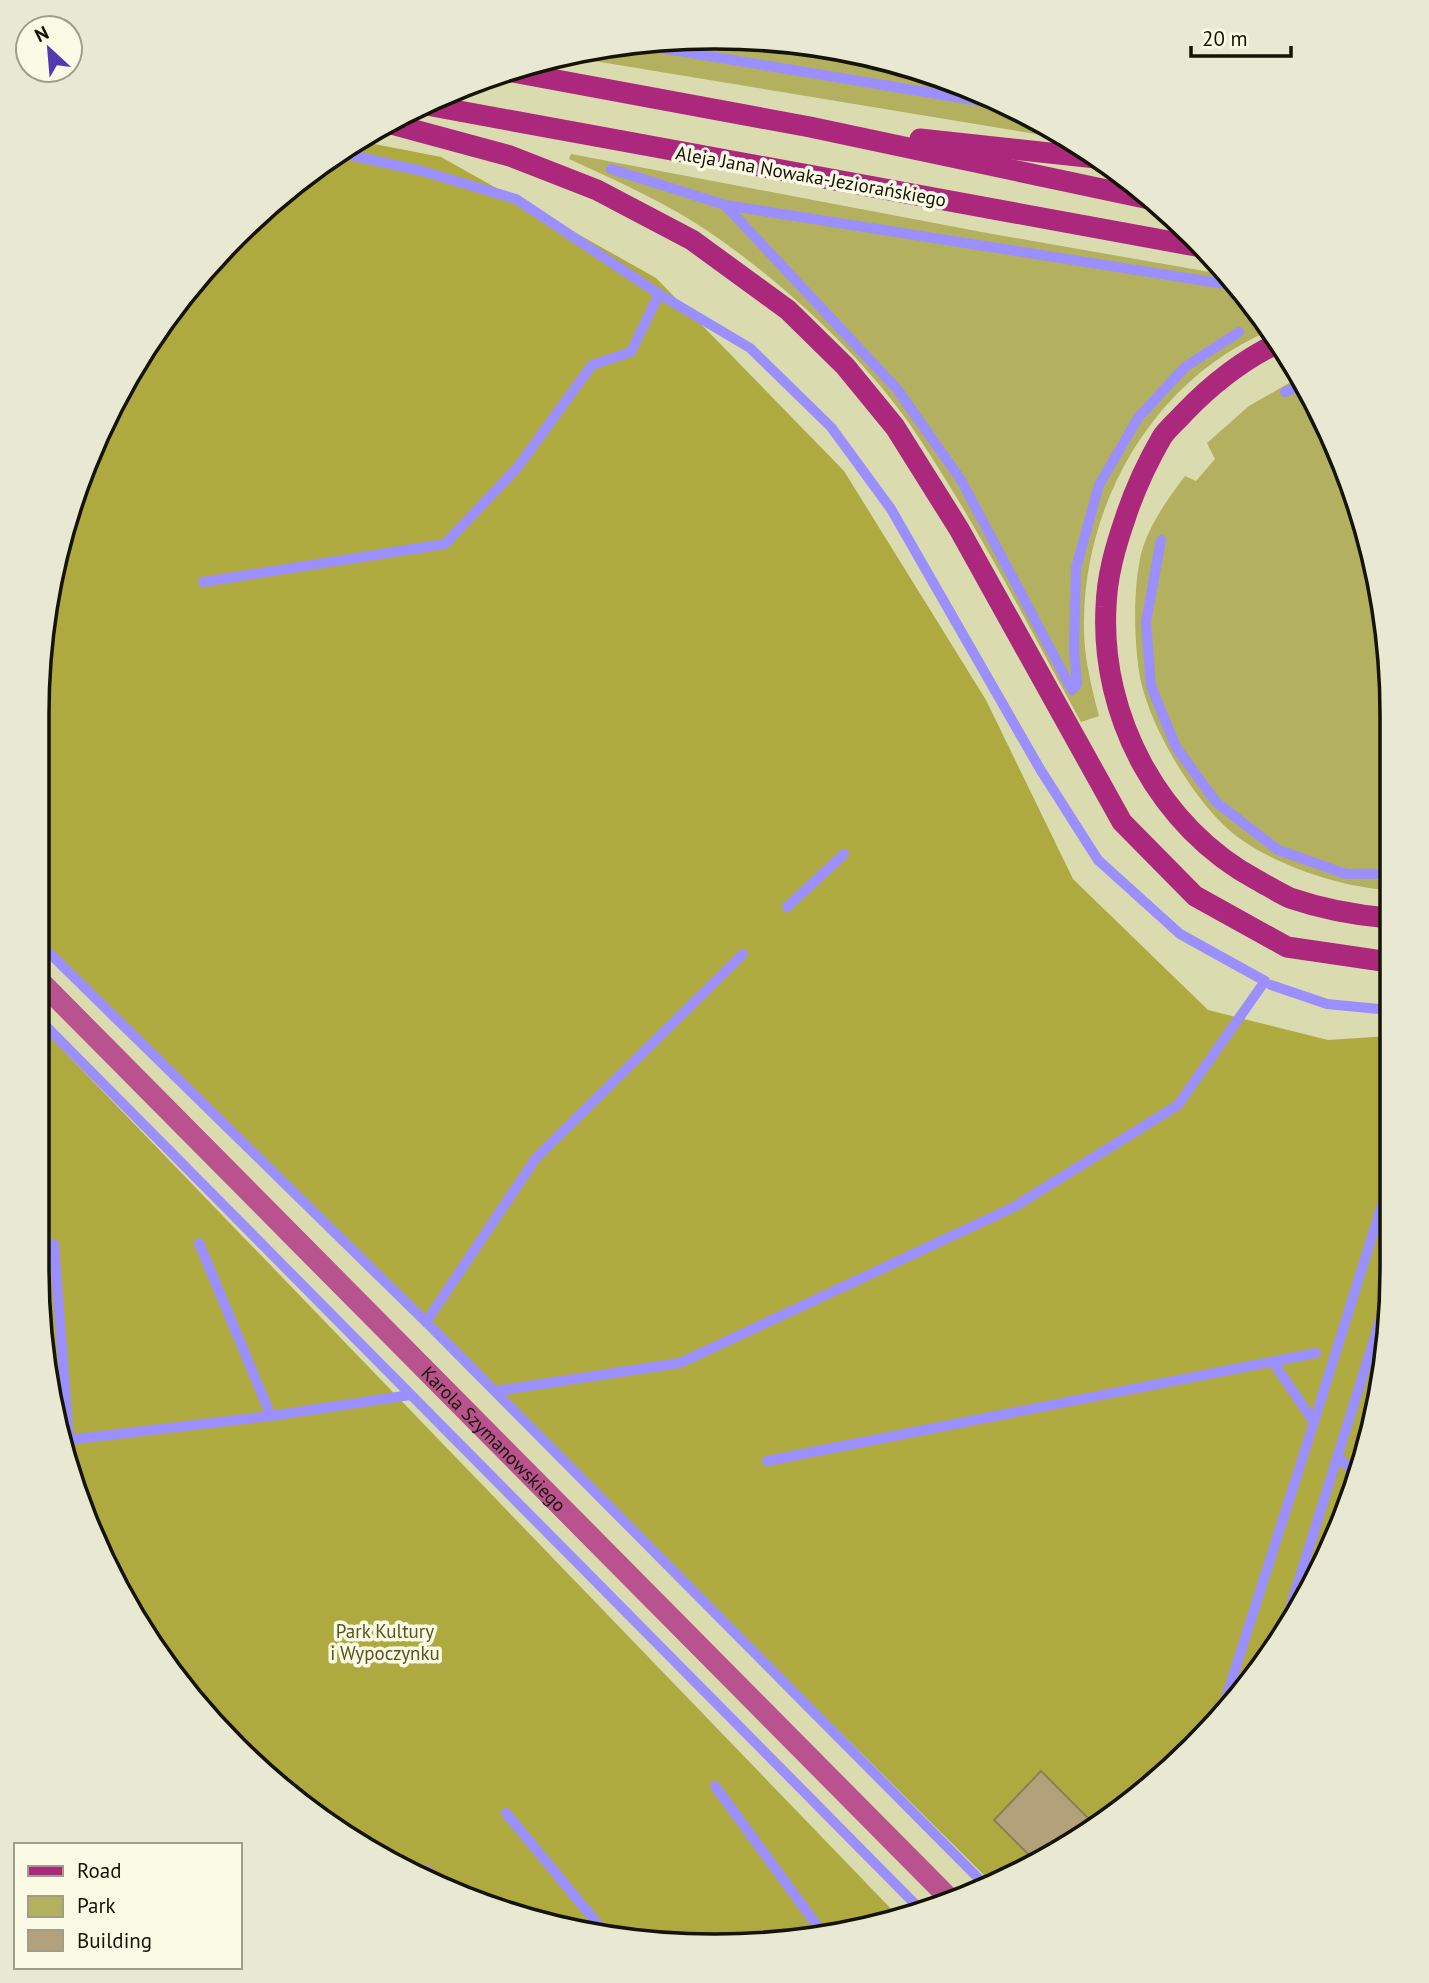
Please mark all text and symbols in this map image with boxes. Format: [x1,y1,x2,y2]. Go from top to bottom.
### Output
north arrow [14,14,84,84]
scale bar [1191,14,1291,58]
text: N [31,20,52,47]
text: 20 m [1202,25,1248,52]
street label: Aleja Jana Nowaka-Jeziorańskiego [674,140,948,212]
street label: Karola Szymanowskiego [416,1361,571,1517]
park label: Park Kultury i Wypoczynku [330,1619,440,1665]
legend [14,1843,242,1969]
text: Road [77,1857,121,1884]
text: Park [77,1892,116,1919]
text: Building [77,1927,152,1954]

